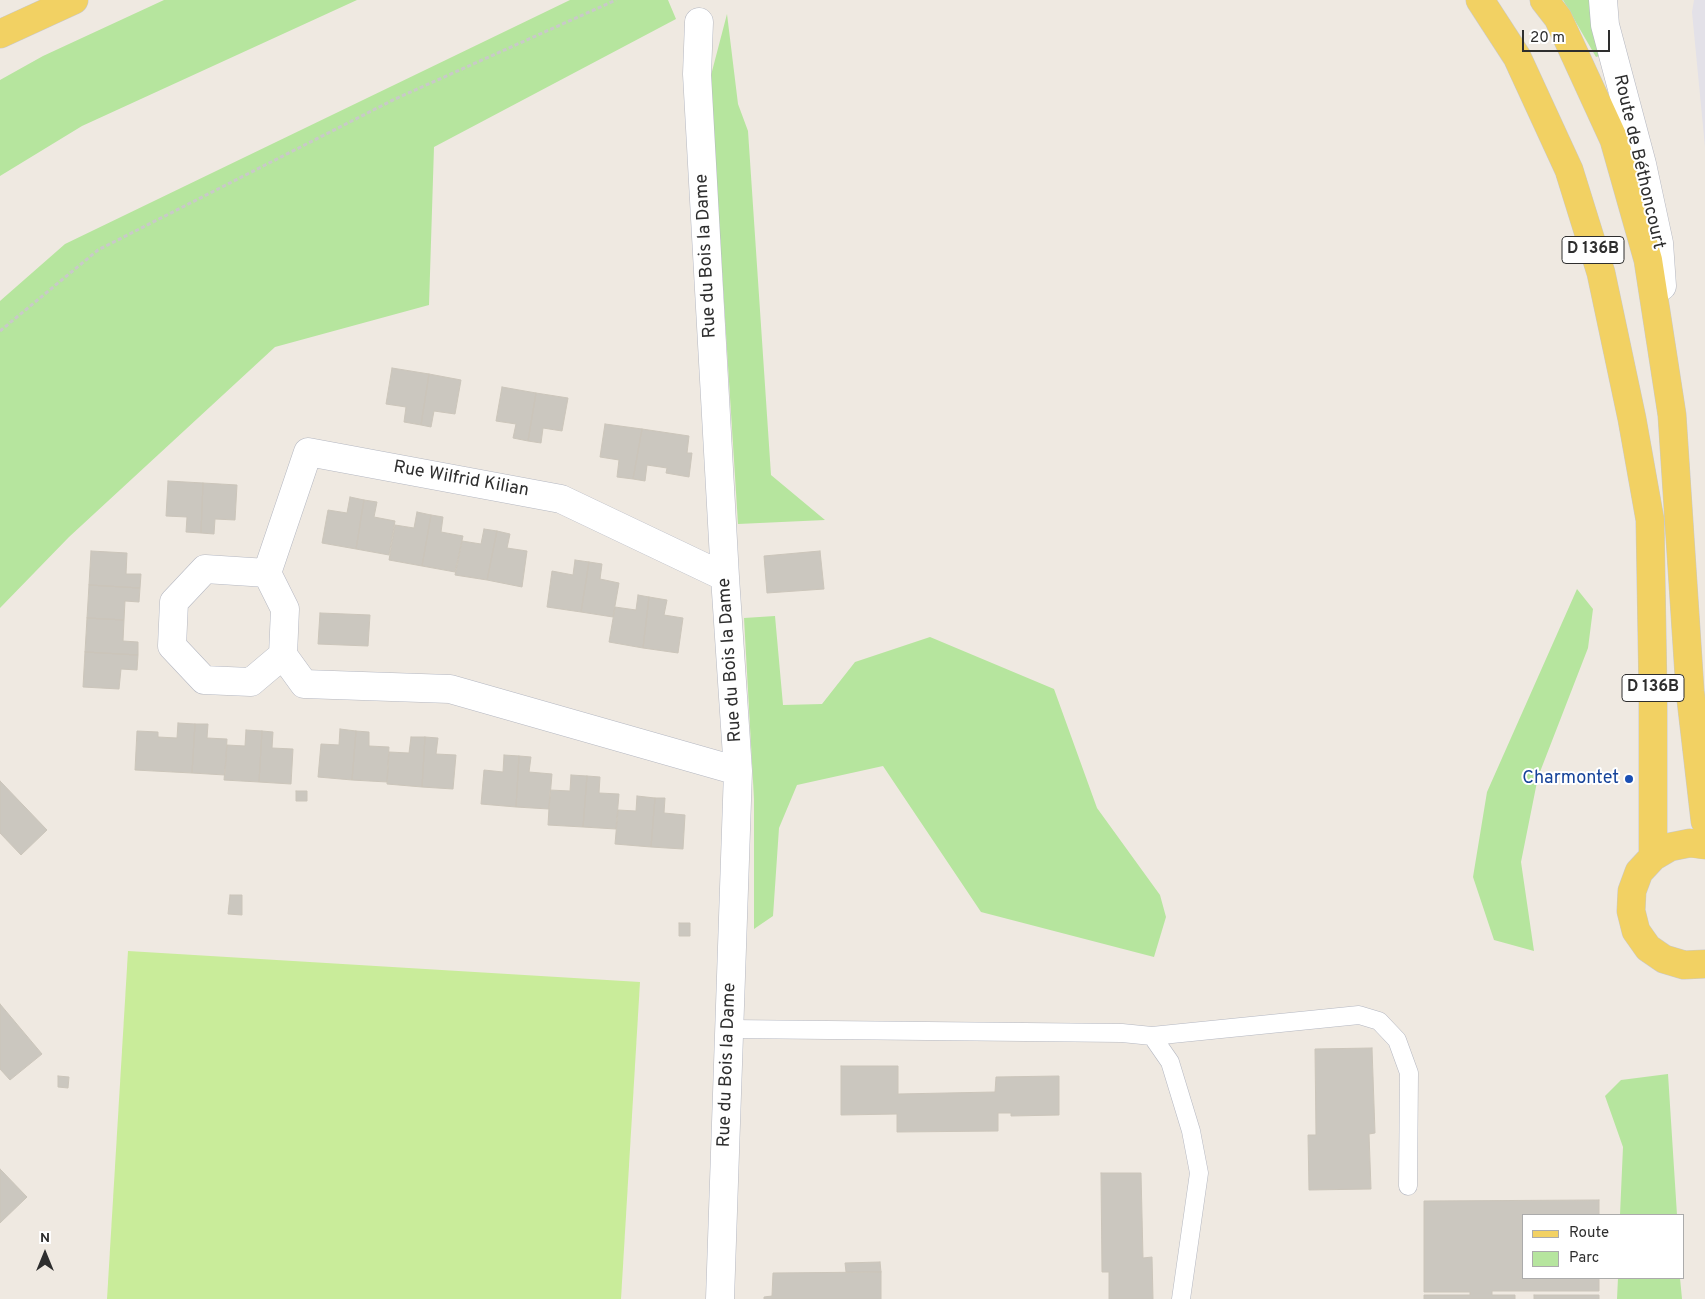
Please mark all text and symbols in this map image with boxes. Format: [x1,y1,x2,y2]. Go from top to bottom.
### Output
scale bar [1525,20,1612,52]
text: 20 m [1530,29,1565,48]
street label: Route de Béthoncourt [1607,73,1669,251]
street label: Rue du Bois la Dame [692,173,722,339]
road number: D 136B [1562,236,1624,264]
street label: Rue Wilfrid Kilian [391,457,531,503]
street label: Rue du Bois la Dame [714,577,748,743]
road number: D 136B [1622,674,1684,701]
place label: Charmontet [1522,768,1619,790]
marker: Charmontet [1623,773,1635,785]
street label: Rue du Bois la Dame [714,982,742,1148]
legend [1522,1214,1685,1279]
text: Route [1569,1224,1609,1243]
north arrow [20,1229,70,1279]
text: N [40,1230,50,1247]
text: Parc [1569,1249,1599,1268]

